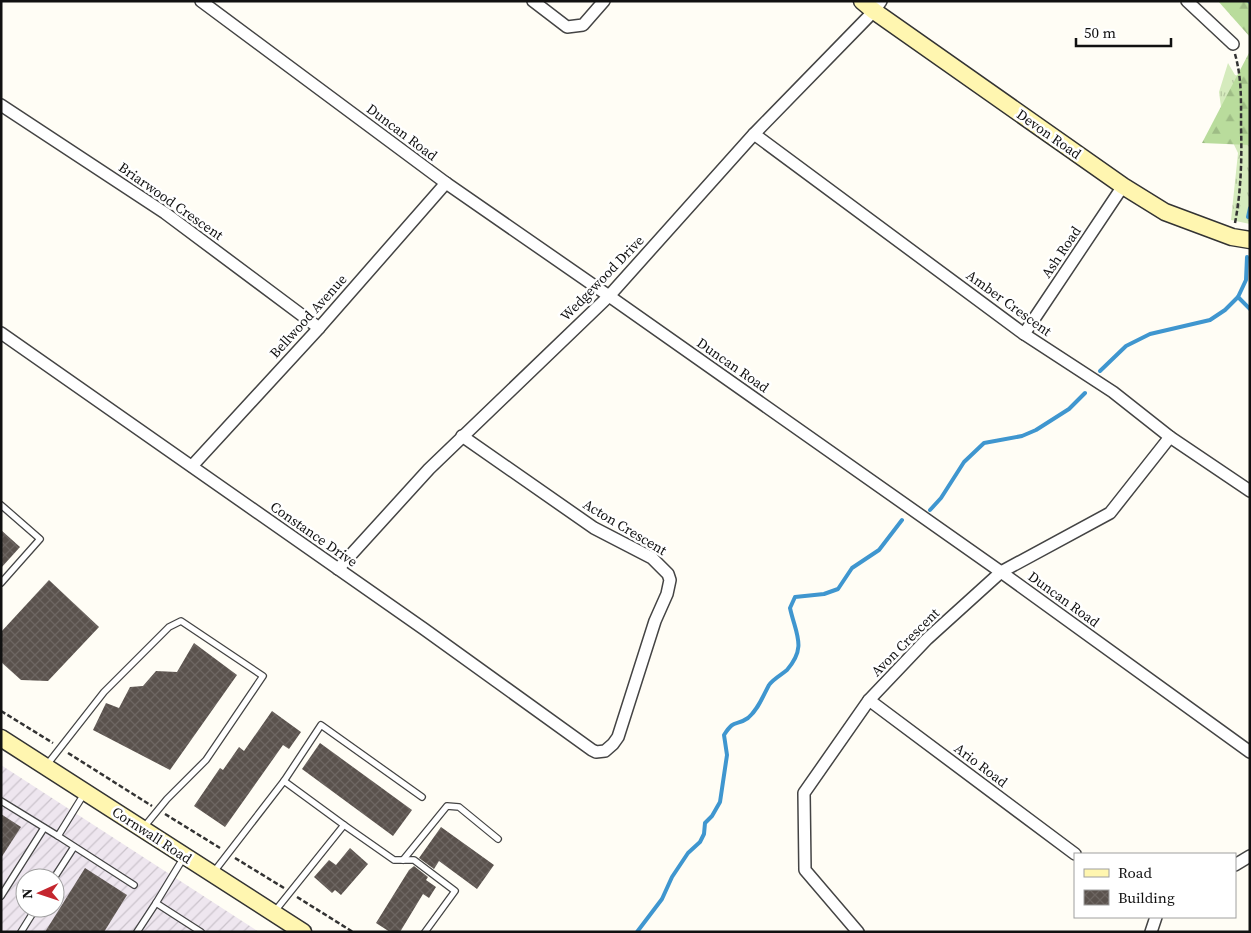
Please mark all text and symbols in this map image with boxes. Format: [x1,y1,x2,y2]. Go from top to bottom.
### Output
scale bar [1076,15,1171,47]
text: 50 m [1084,22,1116,43]
street label: Duncan Road [362,99,442,165]
street label: Devon Road [1013,104,1085,164]
street label: Briarwood Crescent [115,157,228,245]
street label: Ash Road [1036,222,1086,282]
street label: Wedgewood Drive [556,231,648,325]
street label: Amber Crescent [962,265,1056,341]
street label: Bellwood Avenue [265,270,351,362]
street label: Duncan Road [693,333,773,397]
street label: Acton Crescent [579,494,671,560]
street label: Constance Drive [266,497,362,571]
street label: Duncan Road [1024,566,1104,632]
street label: Avon Crescent [866,603,944,681]
street label: Ario Road [950,738,1012,792]
street label: Cornwall Road [108,802,196,868]
legend [1074,853,1236,918]
text: Road [1118,862,1152,883]
north arrow [15,868,65,918]
text: Building [1118,887,1175,908]
text: N [17,888,37,899]

